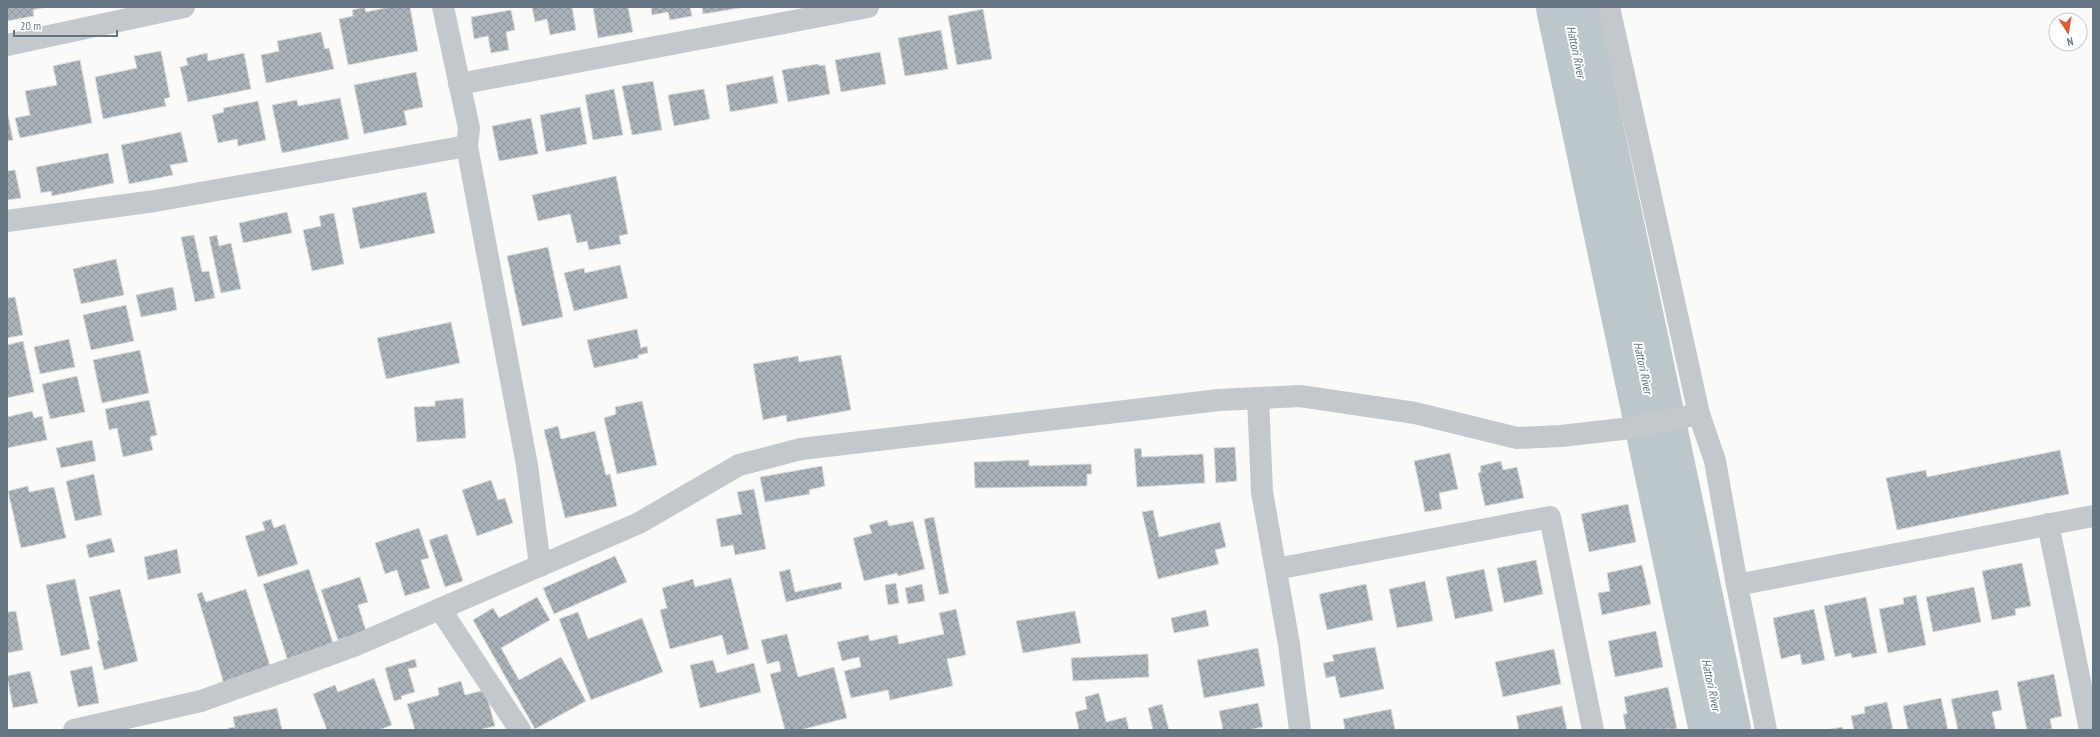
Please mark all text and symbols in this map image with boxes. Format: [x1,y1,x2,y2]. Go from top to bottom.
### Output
scale bar [14,12,117,38]
north arrow [2048,12,2088,52]
text: 20 m [20,18,41,33]
water label: Hattori River [1564,25,1590,81]
text: N [2066,34,2074,49]
water label: Hattori River [1631,341,1657,397]
water label: Hattori River [1699,658,1725,714]

